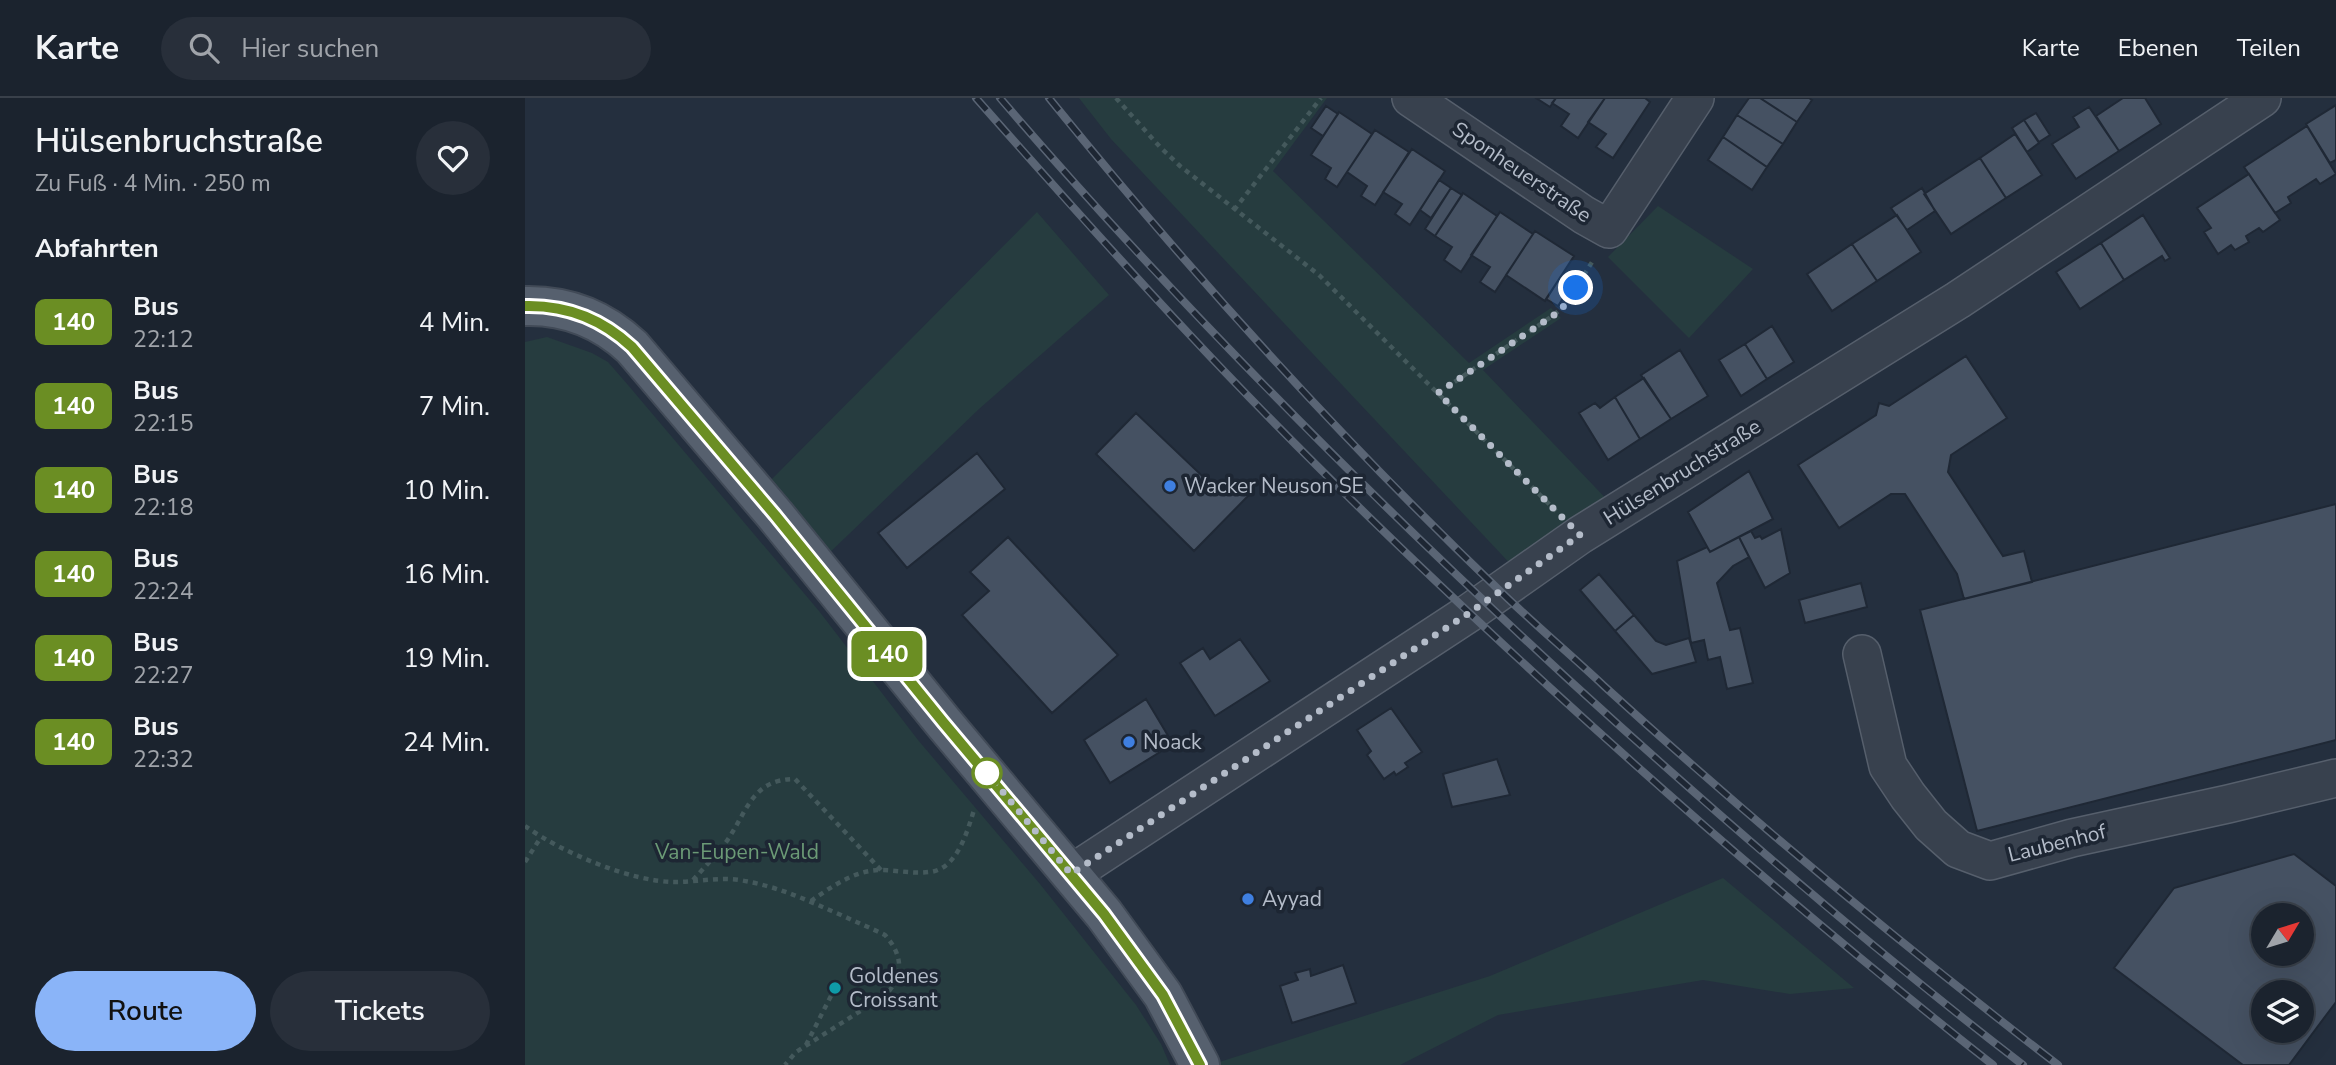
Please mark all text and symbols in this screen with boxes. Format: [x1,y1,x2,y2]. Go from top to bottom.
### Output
search box [161,17,651,80]
text: Karte [35,26,119,71]
icon: search [185,29,223,67]
text: Hier suchen [241,31,379,66]
text: Karte [2022,32,2080,64]
text: Ebenen [2118,32,2199,64]
text: Teilen [2237,32,2301,64]
street label: Sponheuerstraße [1447,115,1597,229]
text: Hülsenbruchstraße [35,119,323,164]
button: heart [416,121,490,195]
text: Zu Fuß · 4 Min. · 250 m [35,168,271,199]
text: Abfahrten [35,231,159,266]
your location [1558,270,1593,305]
text: Bus [133,289,179,324]
text: 4 Min. [419,305,490,340]
text: 140 [52,306,95,338]
text: 22:12 [133,324,193,355]
text: Bus [133,373,179,408]
text: 7 Min. [419,389,490,424]
text: 140 [52,390,95,422]
text: 22:15 [133,408,193,439]
street label: Hülsenbruchstraße [1598,412,1766,532]
text: Bus [133,457,179,492]
place label: Wacker Neuson SE [1184,472,1364,500]
text: 10 Min. [403,473,490,508]
text: 140 [52,474,95,506]
marker: Wacker Neuson SE [1162,478,1178,494]
text: 22:18 [133,492,193,523]
text: Bus [133,541,179,576]
text: 16 Min. [403,557,490,592]
text: 140 [52,558,95,590]
text: 22:24 [133,576,193,607]
text: Bus [133,625,179,660]
line badge: 140 [847,631,927,677]
text: 140 [865,638,909,670]
text: 19 Min. [403,641,490,676]
text: 140 [52,642,95,674]
text: 22:27 [133,660,193,691]
text: Bus [133,709,179,744]
text: 24 Min. [403,725,490,760]
text: 140 [52,726,95,758]
place label: Noack [1143,728,1202,756]
marker: Noack [1121,734,1137,750]
text: 22:32 [133,744,193,775]
unlabelled marker [972,758,1002,788]
street label: Laubenhof [2005,817,2110,869]
park label: Van-Eupen-Wald [654,838,819,866]
place label: Ayyad [1262,885,1322,913]
marker: Ayyad [1240,891,1256,907]
north arrow [2251,903,2313,966]
map controls [2251,903,2314,1043]
place label: Goldenes Croissant [849,962,939,1014]
button: Route [35,971,256,1051]
button: Tickets [270,971,490,1051]
marker: Goldenes Croissant [827,980,843,996]
button: layers [2251,980,2314,1043]

